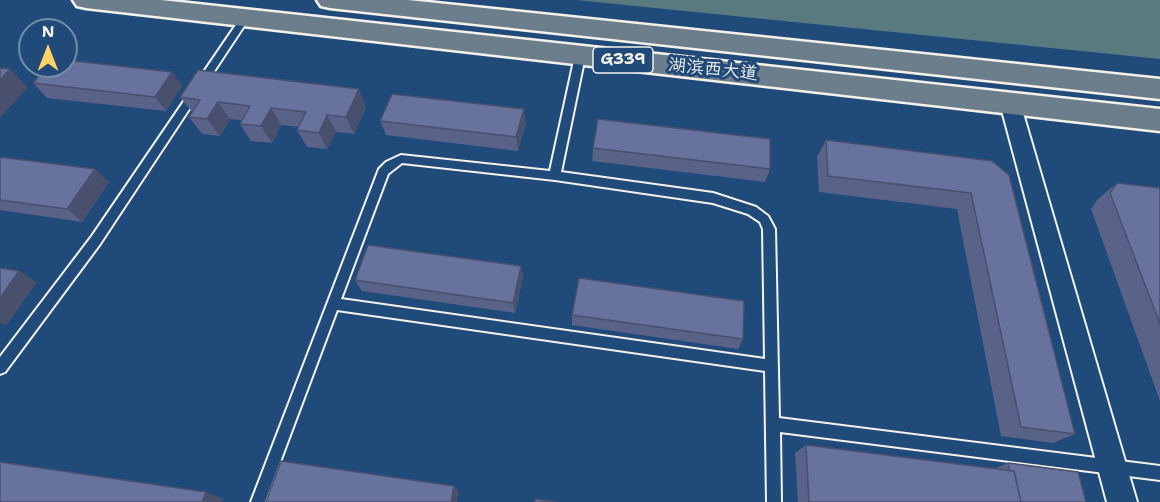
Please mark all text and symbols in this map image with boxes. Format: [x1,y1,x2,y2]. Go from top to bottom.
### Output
north arrow [18,18,78,78]
text: N [42,21,54,42]
road number: G339 [593,47,653,73]
street label: 湖滨西大道 [667,55,759,85]

